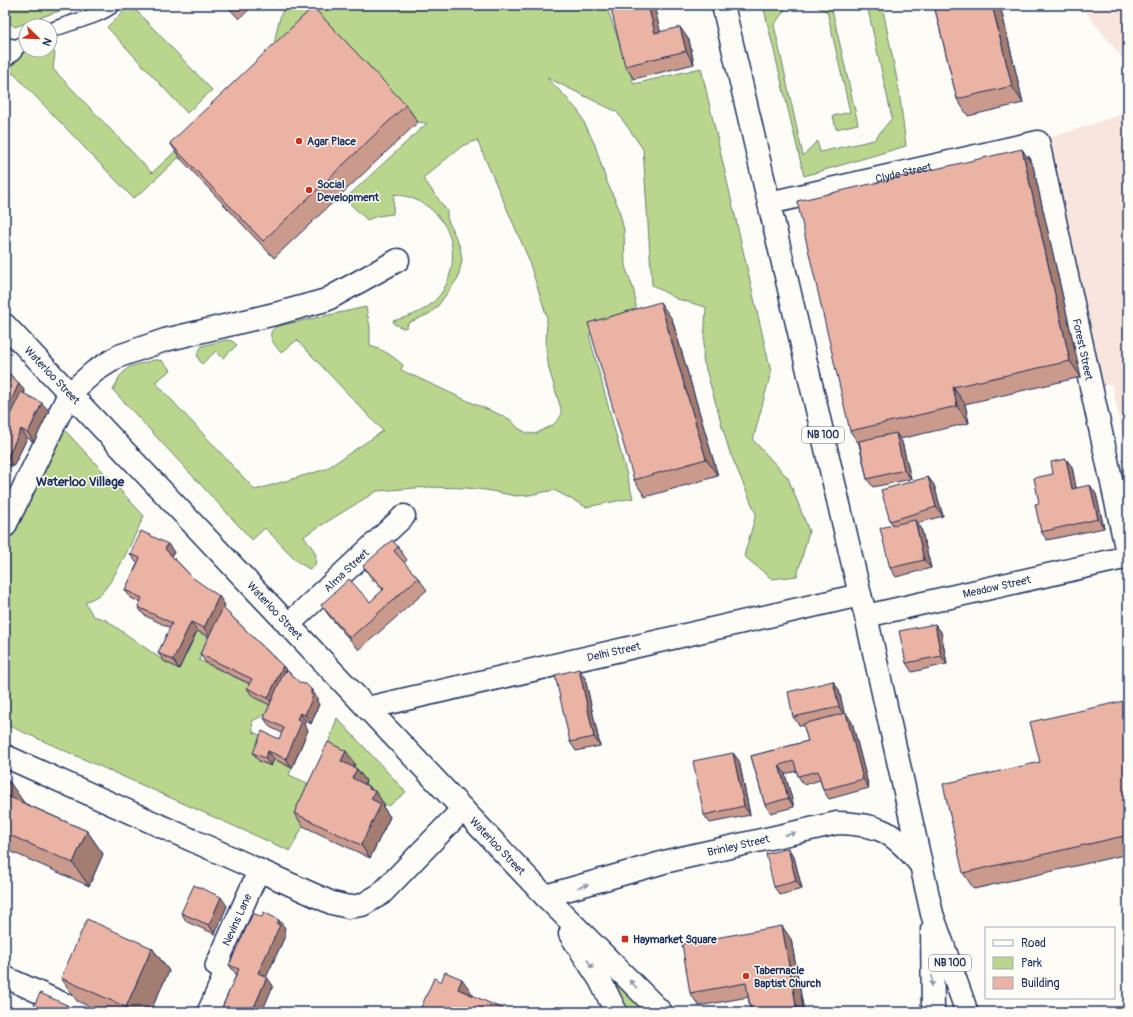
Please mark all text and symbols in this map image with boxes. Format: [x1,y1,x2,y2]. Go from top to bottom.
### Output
north arrow [18,18,58,58]
text: N [39,36,54,48]
place label: Agar Place [307,135,356,148]
marker: Agar Place [294,136,304,146]
street label: Clyde Street [874,160,934,185]
place label: Social Development [317,178,380,204]
marker: Social Development [304,185,314,195]
street label: Forest Street [1070,317,1096,382]
street label: Waterloo Street [22,344,83,407]
road number: NB 100 [802,427,844,443]
district label: Waterloo Village [36,474,125,490]
street label: Alma Street [321,546,372,594]
street label: Meadow Street [962,572,1032,601]
street label: Waterloo Street [245,579,306,643]
street label: Delhi Street [586,639,642,664]
street label: Waterloo Street [467,814,528,878]
one-way arrow [784,830,797,836]
street label: Brinley Street [706,832,771,858]
one-way arrow [577,883,589,889]
street label: Nevins Lane [219,891,254,948]
legend [985,927,1115,999]
place label: Haymarket Square [633,933,717,946]
marker: Haymarket Square [620,934,630,944]
text: Road [1021,936,1046,951]
road number: NB 100 [929,955,971,971]
text: Park [1021,956,1042,971]
one-way arrow [586,959,594,969]
place label: Tabernacle Baptist Church [753,964,821,990]
marker: Tabernacle Baptist Church [741,971,751,981]
one-way arrow [929,975,935,988]
text: Building [1021,976,1060,991]
one-way arrow [628,980,638,989]

